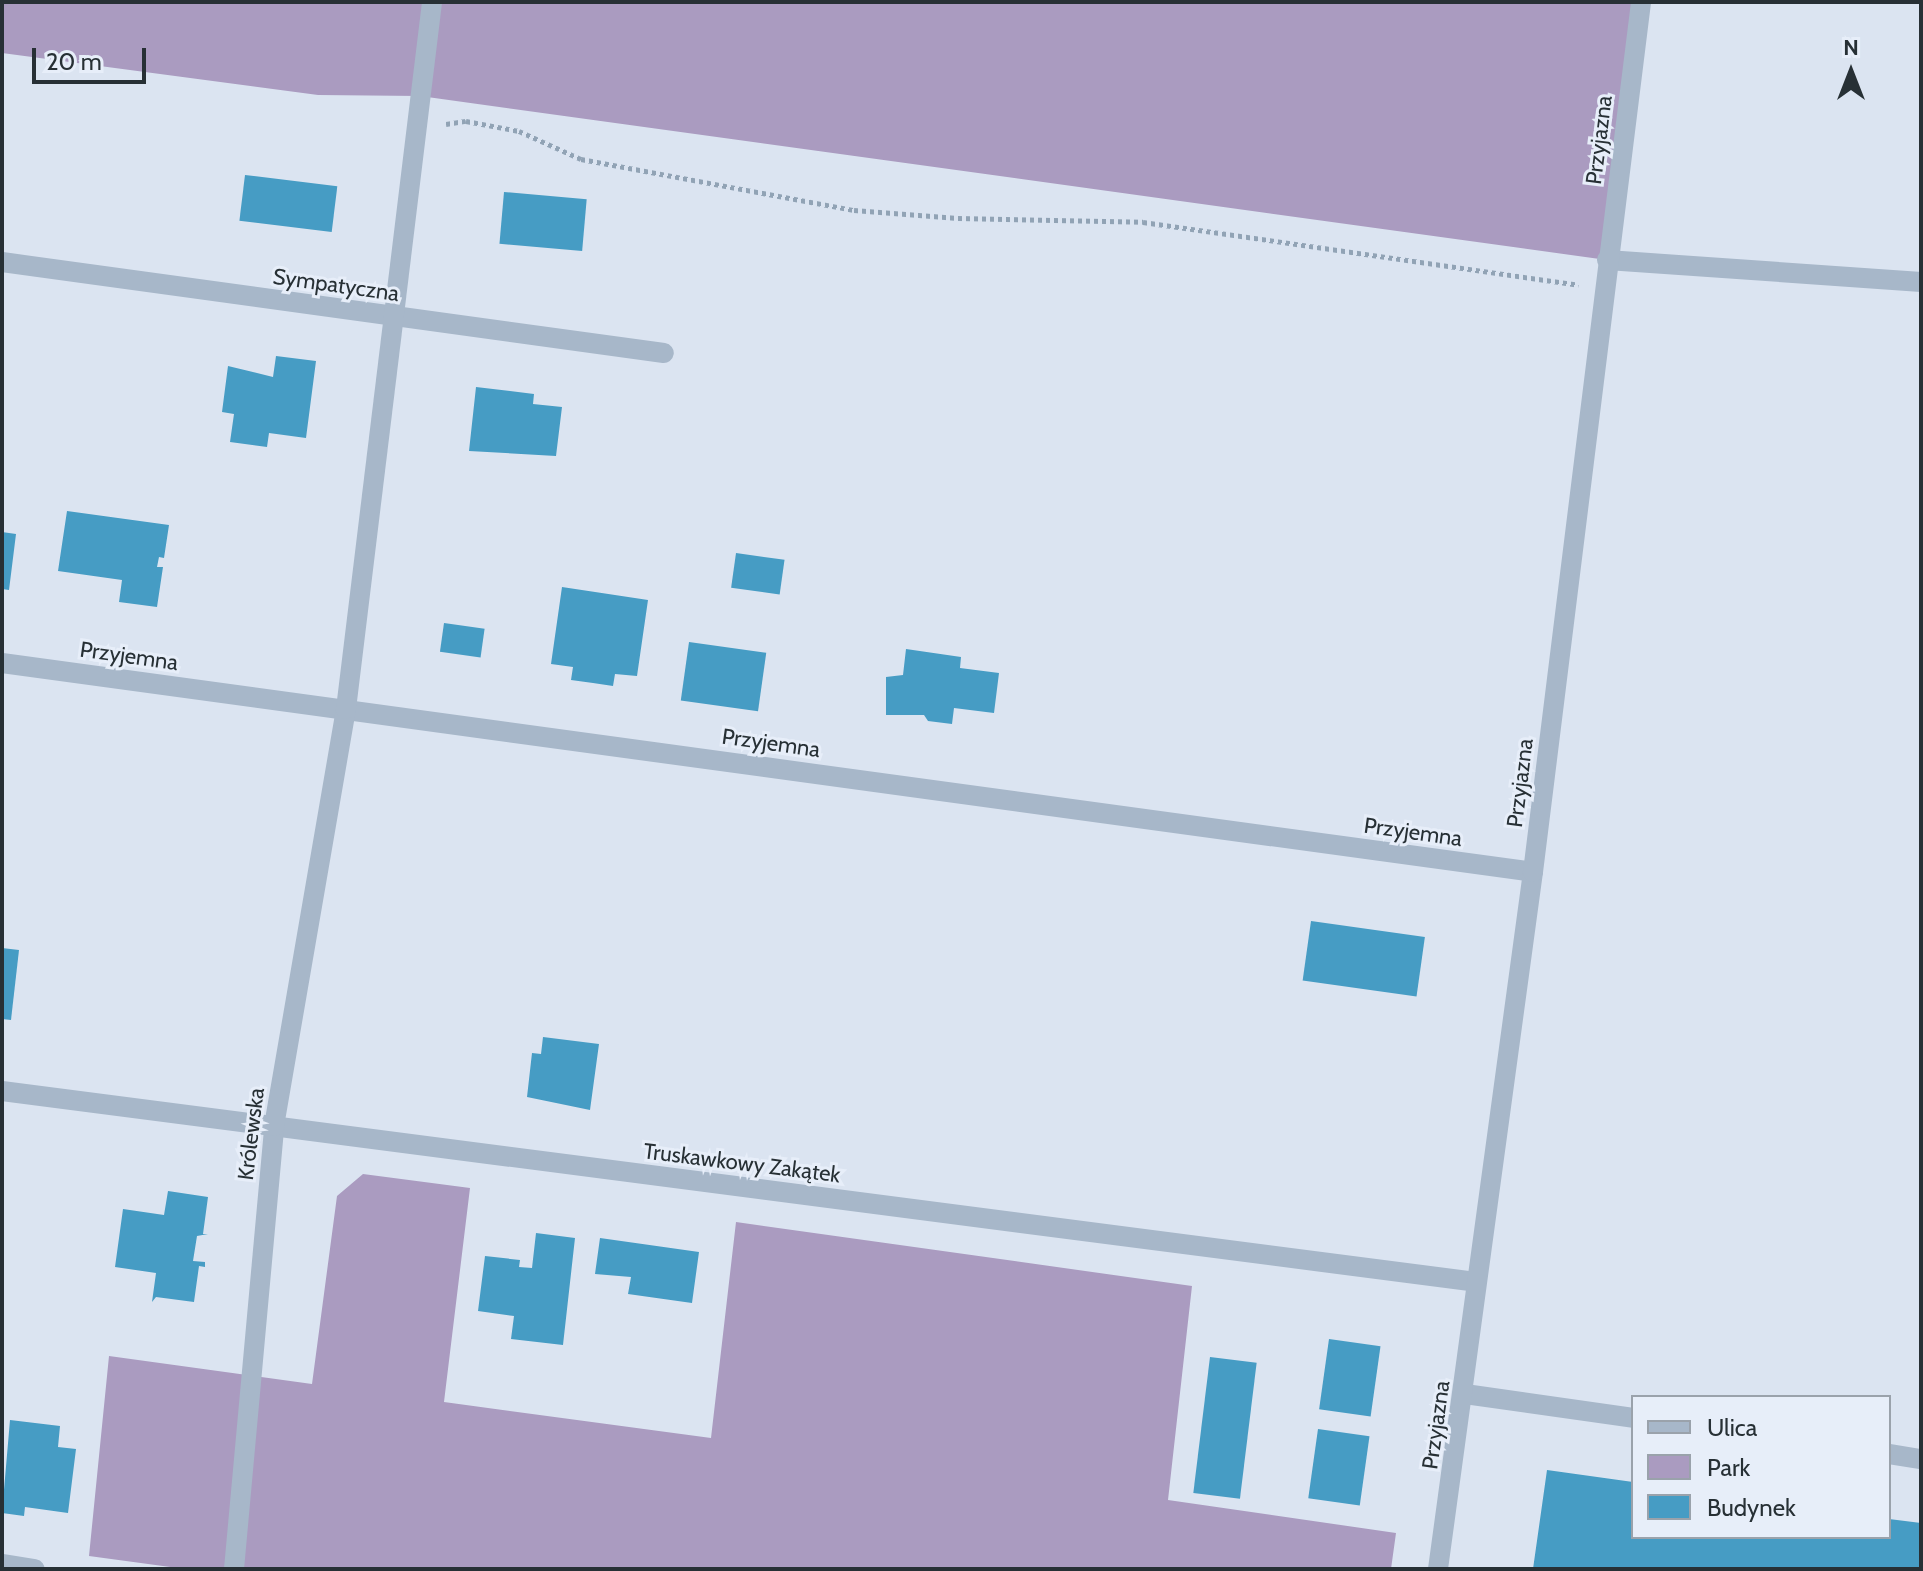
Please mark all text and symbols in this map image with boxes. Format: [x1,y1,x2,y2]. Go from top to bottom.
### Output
scale bar [36,32,150,82]
north arrow [1811,32,1891,112]
text: N [1843,34,1859,61]
text: 20 m [46,47,102,76]
street label: Przyjazna [1580,94,1618,186]
street label: Sympatyczna [271,263,401,307]
street label: Przyjemna [78,636,180,676]
street label: Przyjemna [720,723,822,763]
street label: Przyjazna [1501,737,1539,829]
street label: Przyjemna [1362,812,1464,852]
street label: Królewska [232,1086,270,1182]
street label: Truskawkowy Zakątek [642,1138,842,1188]
street label: Przyjazna [1417,1379,1455,1471]
legend [1631,1395,1891,1539]
text: Ulica [1707,1413,1757,1442]
text: Park [1707,1453,1750,1482]
text: Budynek [1707,1493,1796,1522]

